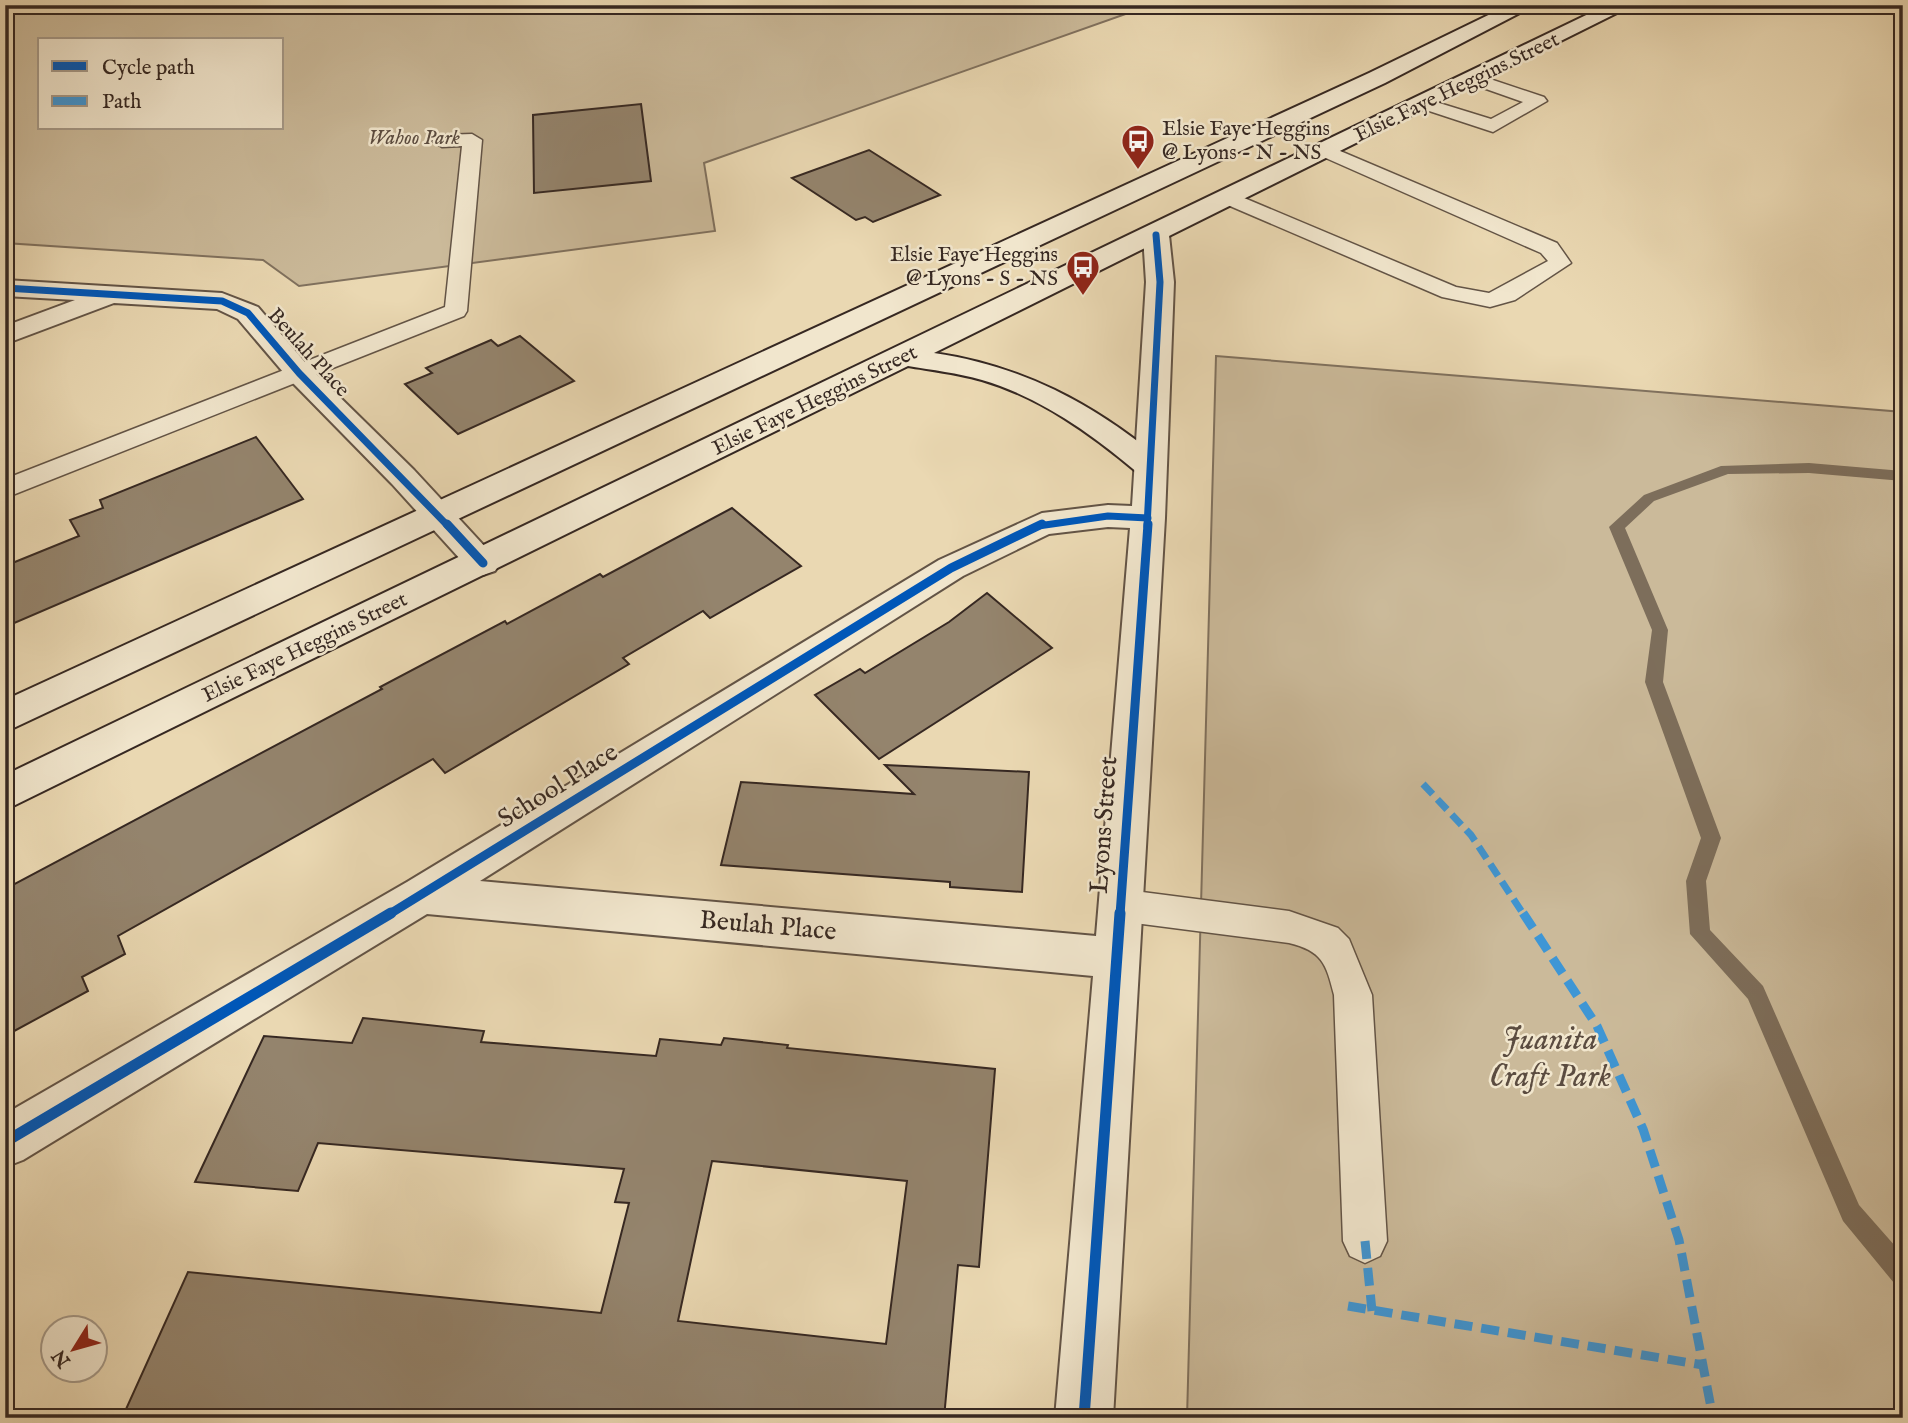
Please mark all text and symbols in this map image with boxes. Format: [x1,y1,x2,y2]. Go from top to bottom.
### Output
street label: Elsie Faye Heggins Street [1350,27,1564,149]
legend [38,38,284,130]
text: Cycle path [102,55,195,82]
text: Path [102,89,141,116]
place label: Elsie Faye Heggins @ Lyons - N - NS [1162,116,1330,167]
bus stop icon: Elsie Faye Heggins @ Lyons - N - NS [1119,122,1157,171]
park label: Wahoo Park [368,125,461,152]
place label: Elsie Faye Heggins @ Lyons - S - NS [890,242,1058,293]
bus stop icon: Elsie Faye Heggins @ Lyons - S - NS [1064,248,1102,297]
street label: Beulah Place [261,303,355,403]
street label: Elsie Faye Heggins Street [708,340,922,462]
street label: Elsie Faye Heggins Street [198,587,412,709]
street label: School Place [492,736,624,836]
street label: Lyons Street [1083,755,1125,895]
street label: Beulah Place [698,904,838,948]
park label: Juanita Craft Park [1489,1020,1611,1098]
north arrow [38,1314,108,1384]
text: N [47,1344,77,1373]

